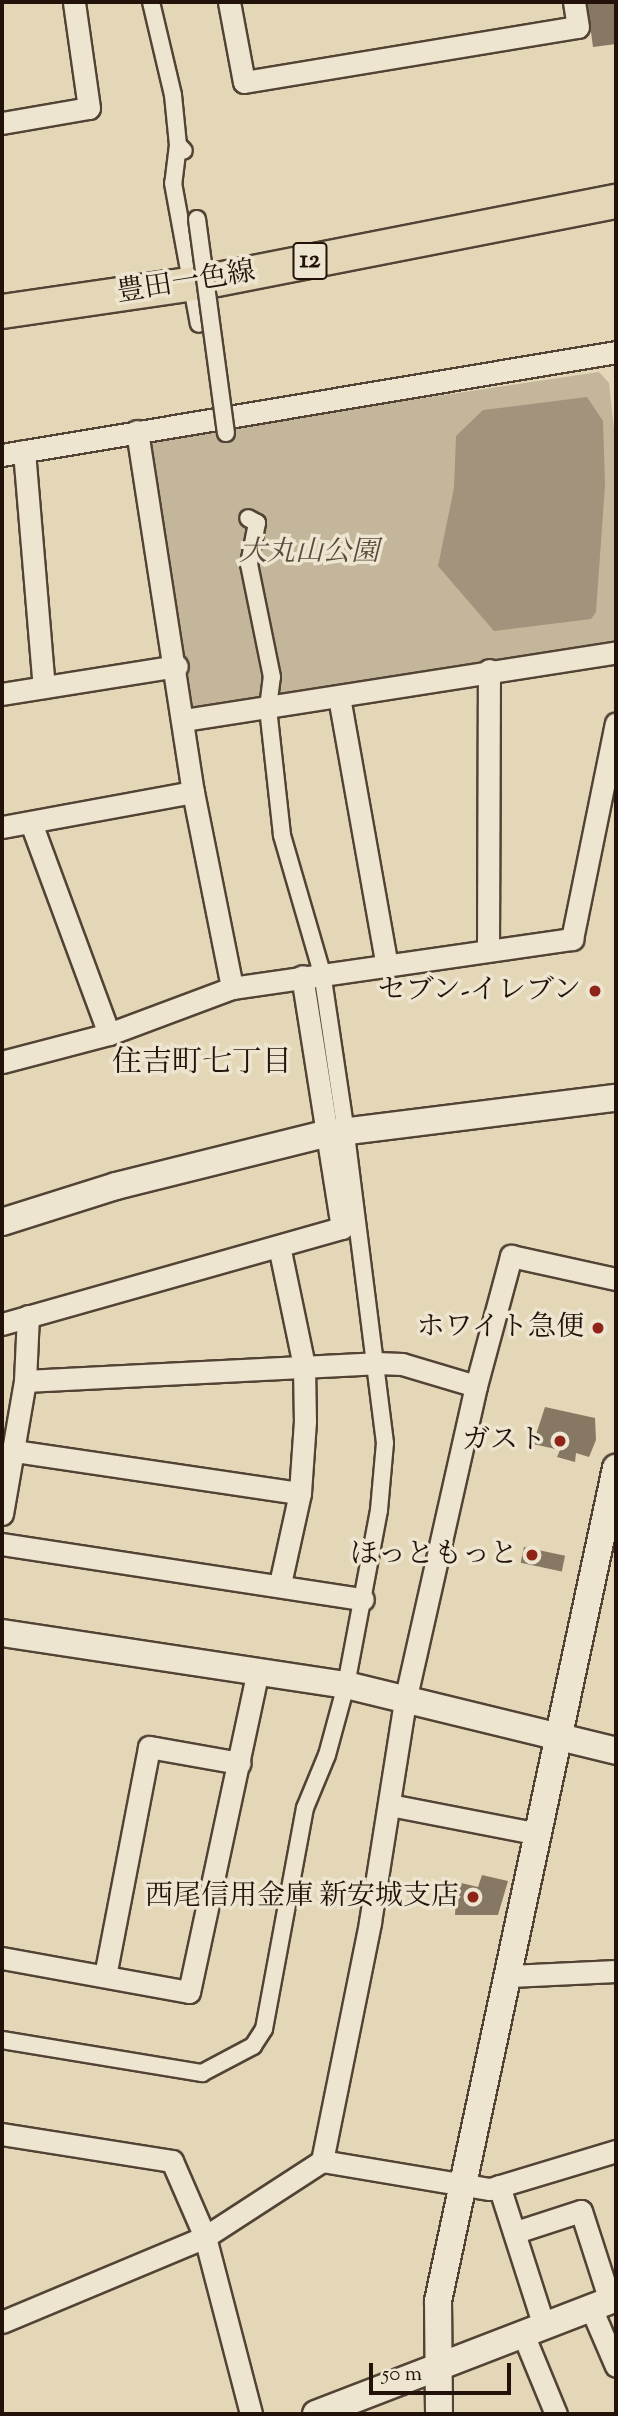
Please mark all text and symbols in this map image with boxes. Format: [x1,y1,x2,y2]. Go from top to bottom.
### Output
road number: 12 [291,238,329,284]
street label: 豊田一色線 [114,255,258,311]
park label: 大丸山公園 [239,536,379,570]
place label: セブン-イレブン [375,974,581,1008]
marker: セブン-イレブン [587,983,603,999]
district label: 住吉町七丁目 [112,1046,292,1082]
place label: ホワイト急便 [416,1311,584,1345]
marker: ホワイト急便 [590,1320,606,1336]
place label: ガスト [462,1424,546,1458]
marker: ガスト [552,1433,568,1449]
place label: ほっともっと [350,1538,518,1572]
marker: ほっともっと [524,1547,540,1563]
place label: 西尾信用金庫 新安城支店 [145,1880,459,1914]
marker: 西尾信用金庫 新安城支店 [465,1889,481,1905]
scale bar [373,2350,515,2394]
text: 50 m [382,2360,422,2390]

